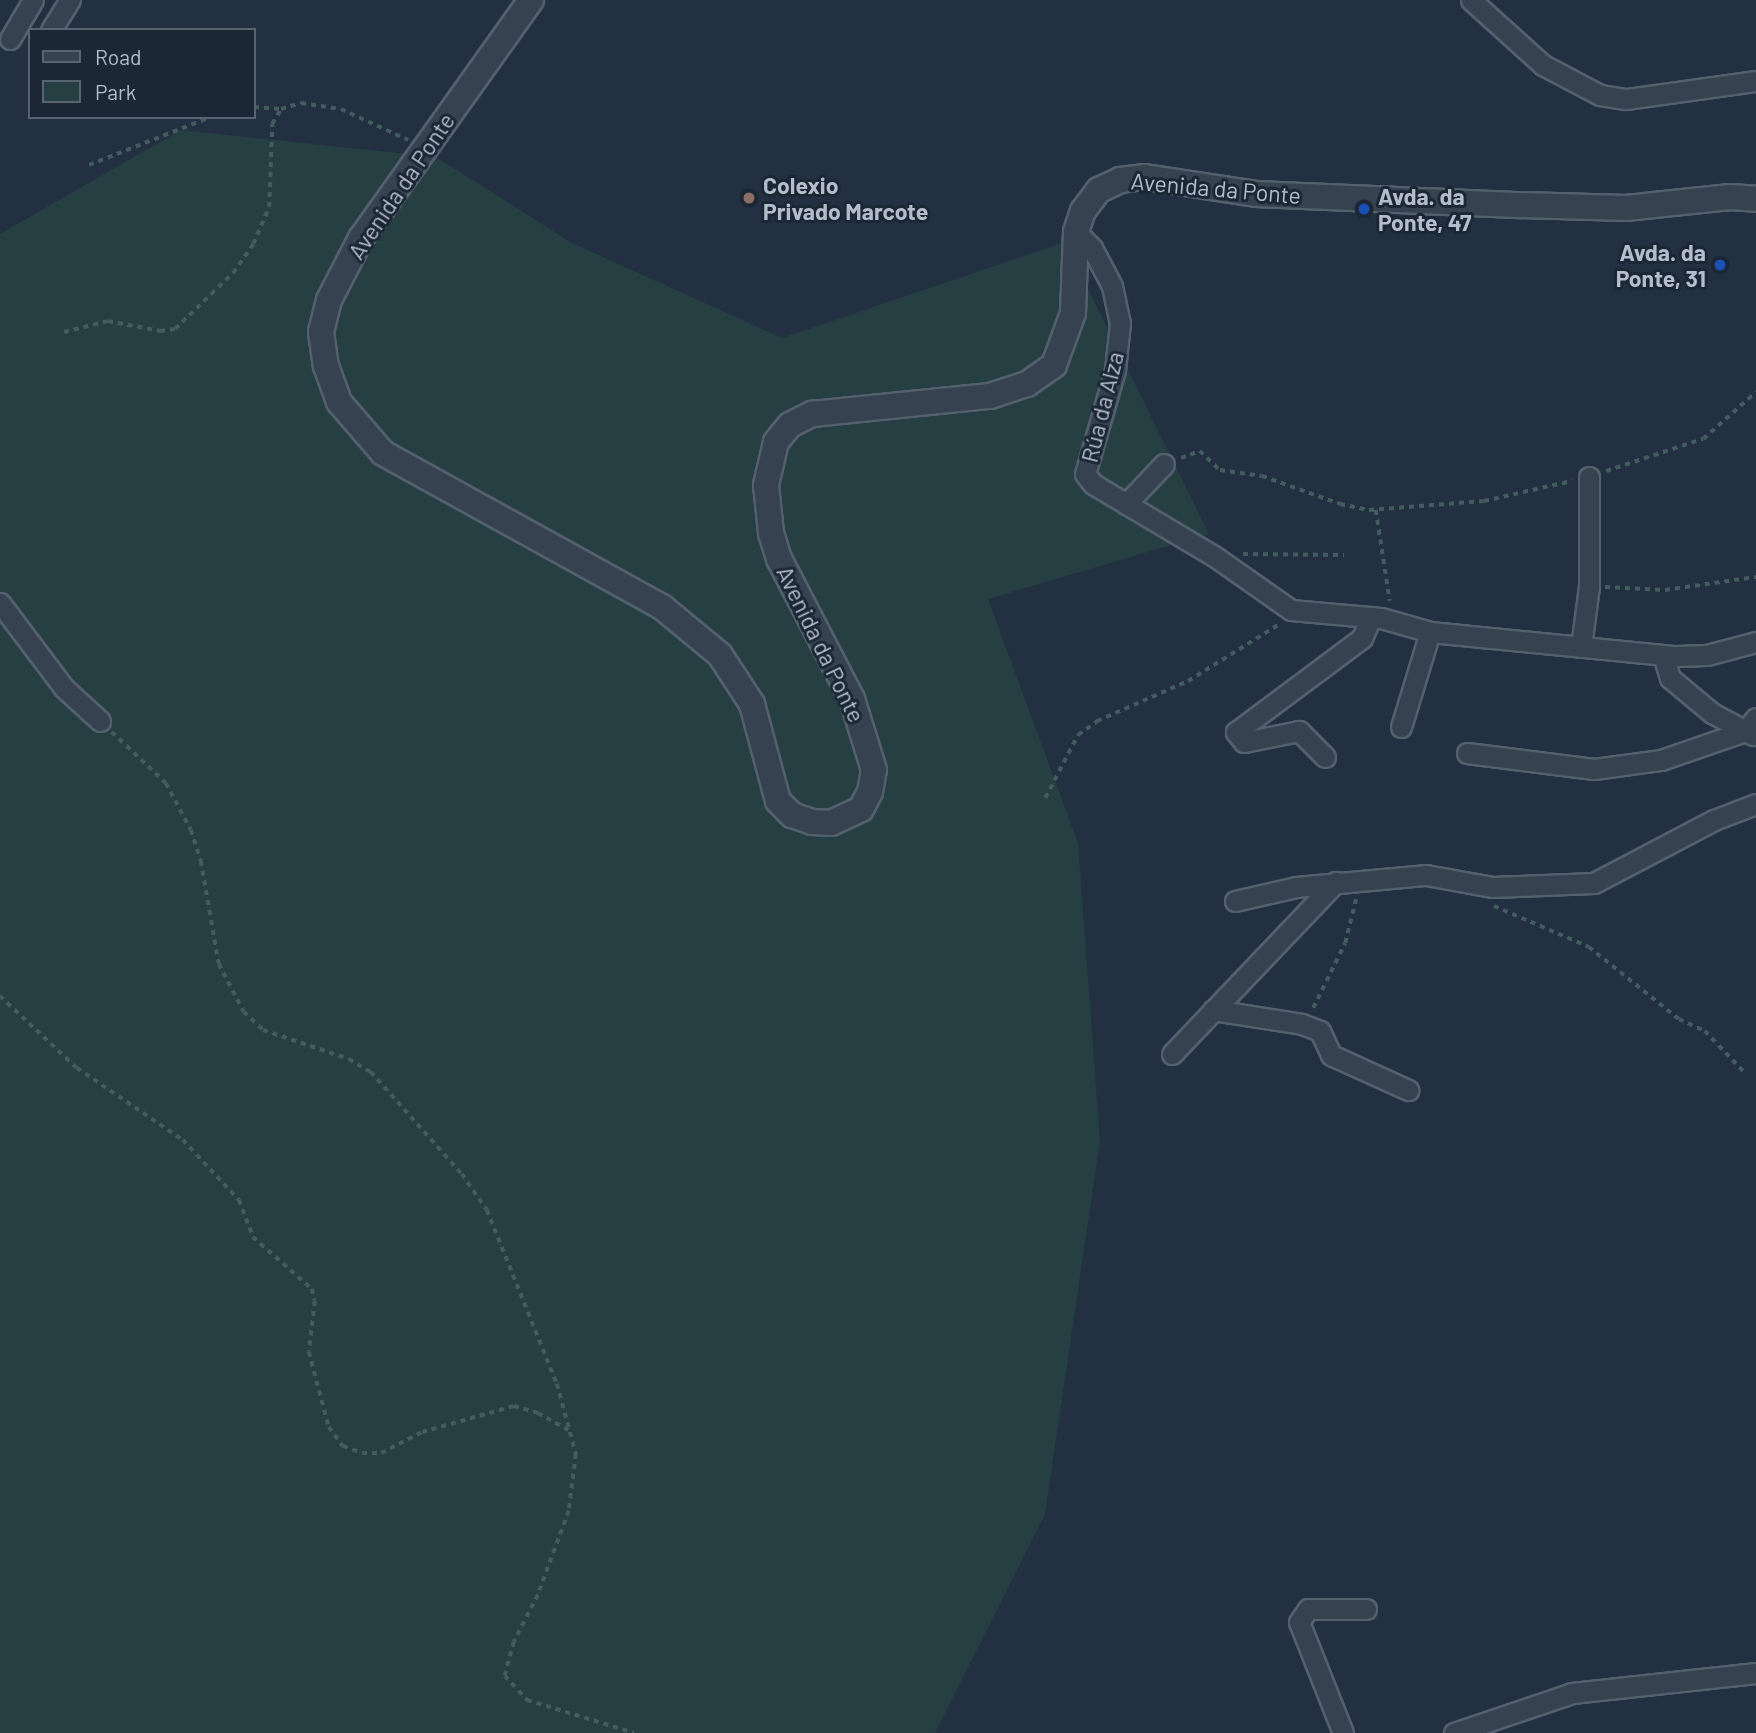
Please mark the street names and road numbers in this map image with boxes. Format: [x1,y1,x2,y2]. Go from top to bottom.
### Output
street label: Avenida da Ponte [342,108,460,264]
street label: Avenida da Ponte [1130,167,1302,209]
street label: Rúa da Alza [1075,349,1129,465]
street label: Avenida da Ponte [771,561,871,727]

